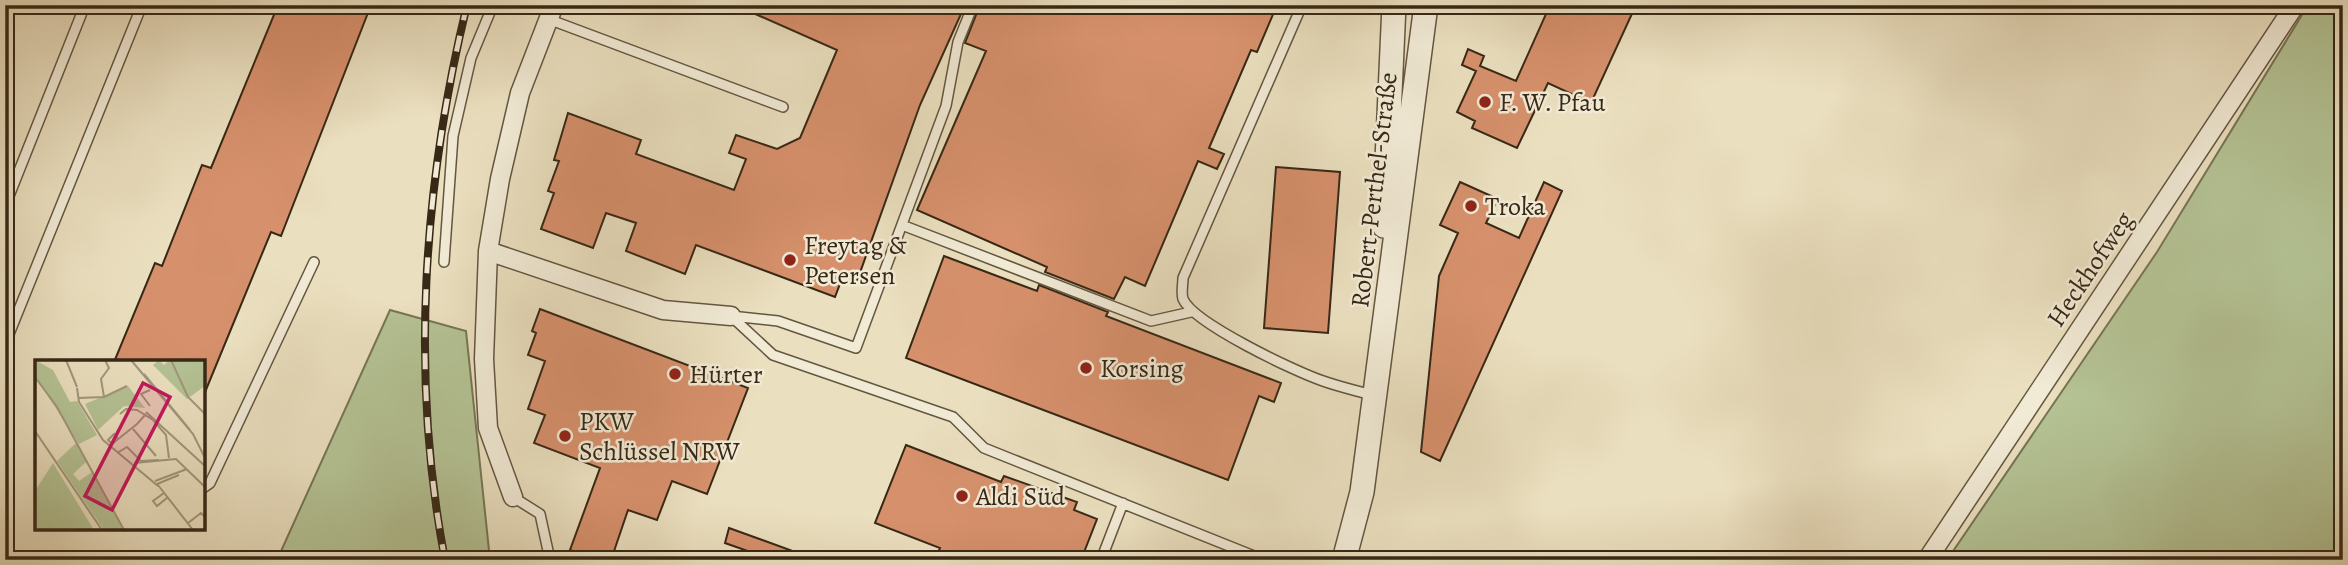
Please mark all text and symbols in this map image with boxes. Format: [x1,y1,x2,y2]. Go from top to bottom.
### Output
street label: Robert-Perthel-Straße [1342,70,1406,310]
place label: F. W. Pfau [1499,85,1606,120]
marker: F. W. Pfau [1477,94,1493,110]
place label: Troka [1485,189,1546,224]
marker: Troka [1463,198,1479,214]
street label: Heckhofweg [2038,204,2142,334]
place label: Freytag & Petersen [804,228,908,293]
marker: Freytag & Petersen [782,252,798,268]
place label: Korsing [1100,351,1184,386]
place label: Hürter [689,357,763,392]
inset map [35,360,205,530]
marker: Korsing [1078,360,1094,376]
marker: Hürter [667,366,683,382]
place label: PKW Schlüssel NRW [579,404,740,469]
marker: PKW Schlüssel NRW [557,428,573,444]
place label: Aldi Süd [975,479,1065,514]
marker: Aldi Süd [954,488,970,504]

